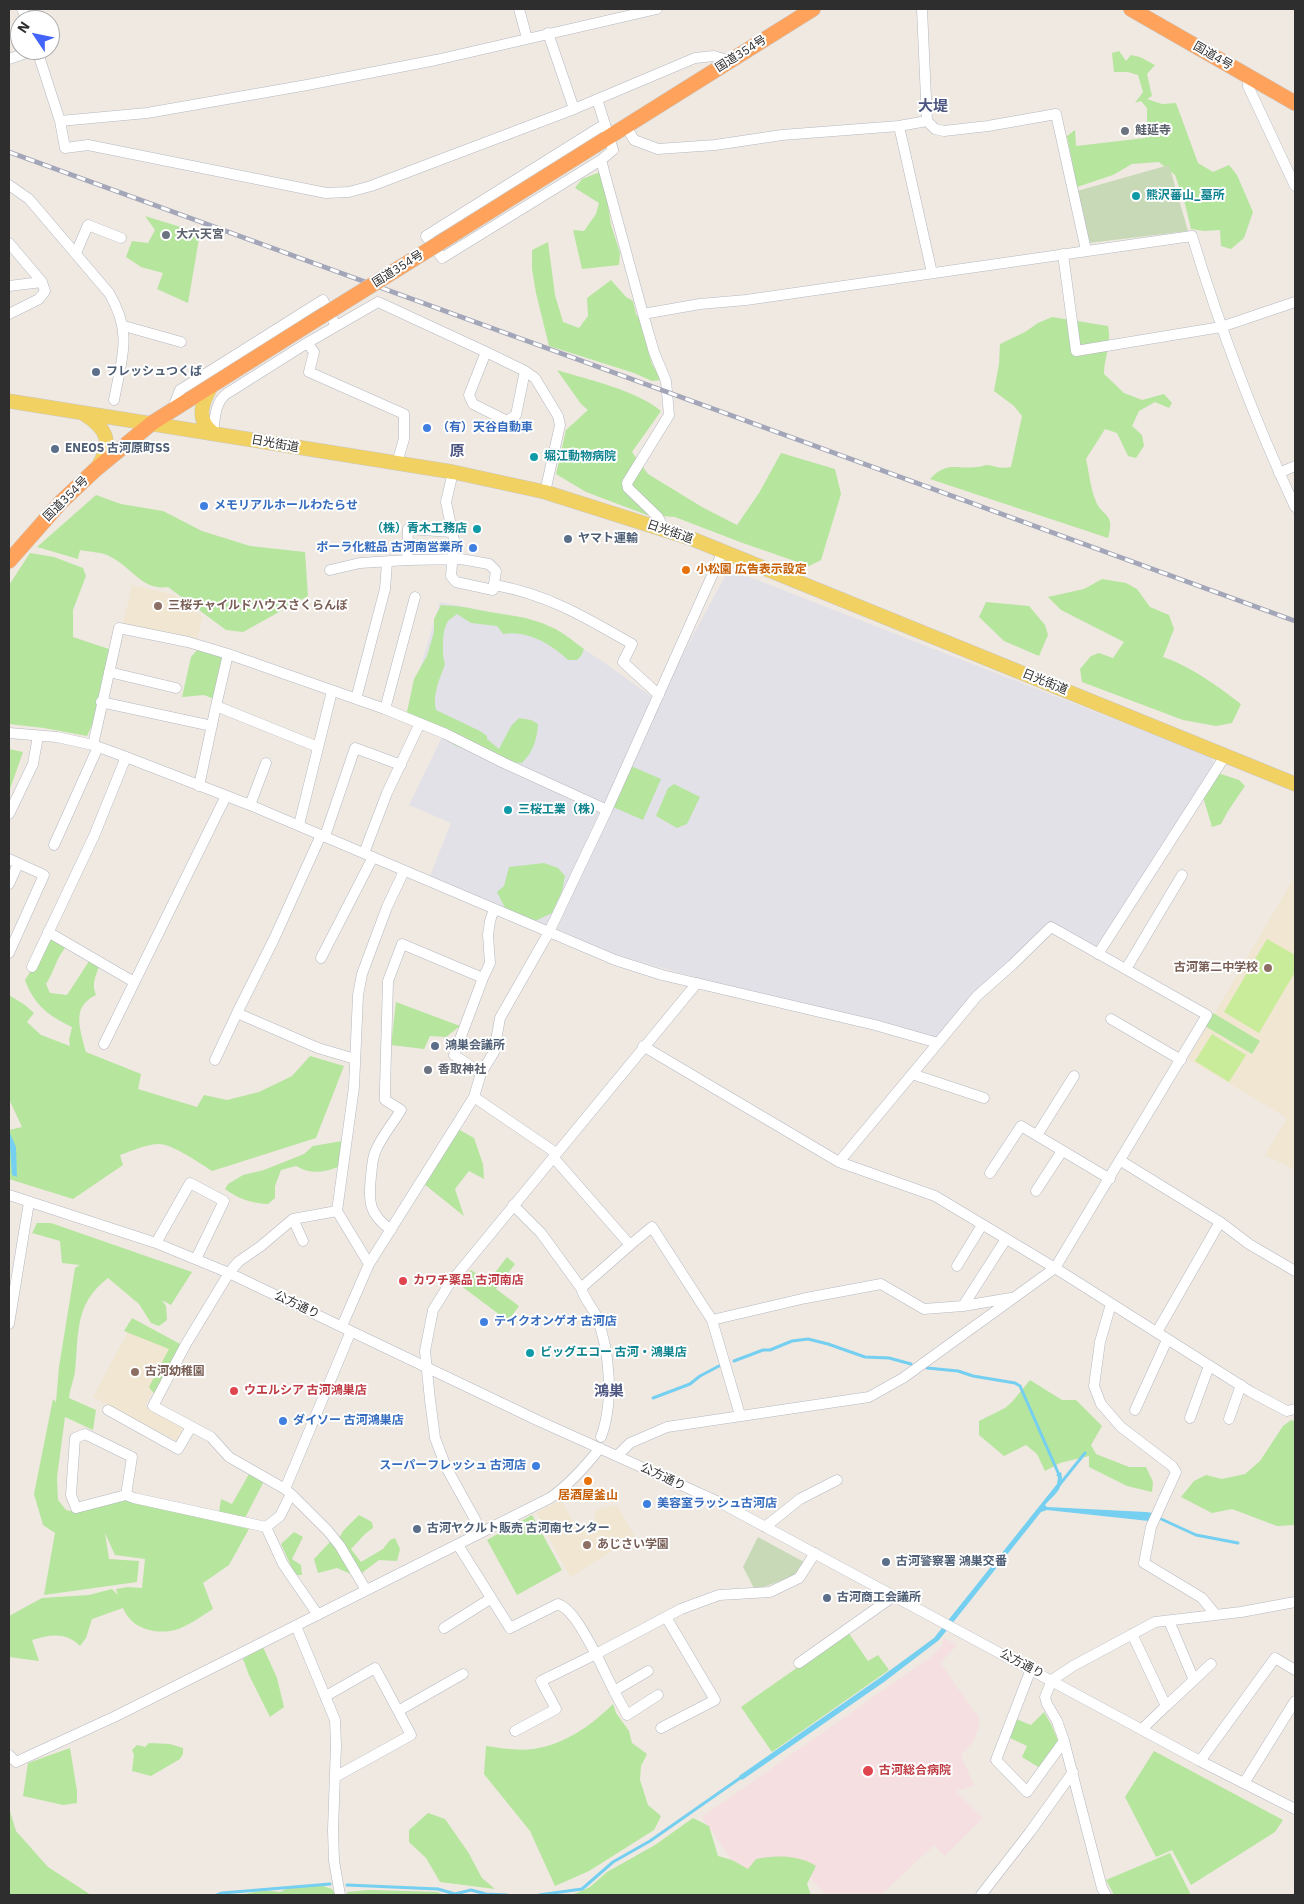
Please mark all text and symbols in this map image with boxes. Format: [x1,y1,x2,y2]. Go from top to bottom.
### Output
north arrow [10,10,60,60]
text: N [13,18,34,36]
street label: 国道354号 [713,33,769,75]
street label: 国道4号 [1191,39,1235,73]
district label: 大堤 [918,98,948,116]
place label: 鮭延寺 [1135,124,1171,138]
marker: 鮭延寺 [1119,125,1131,137]
place label: 熊沢蕃山_墓所 [1146,189,1225,203]
marker: 熊沢蕃山_墓所 [1130,190,1142,202]
place label: 大六天宮 [176,228,224,242]
marker: 大六天宮 [160,229,172,241]
street label: 国道354号 [370,248,426,290]
place label: フレッシュつくば [106,365,202,379]
marker: フレッシュつくば [90,366,102,378]
place label: （有）天谷自動車 [437,421,533,435]
marker: （有）天谷自動車 [421,422,433,434]
street label: 日光街道 [250,433,300,455]
place label: ENEOS 古河原町SS [65,442,170,456]
marker: ENEOS 古河原町SS [49,443,61,455]
district label: 原 [450,443,464,461]
place label: 堀江動物病院 [544,450,616,464]
marker: 堀江動物病院 [528,451,540,463]
street label: 国道354号 [41,474,91,524]
place label: メモリアルホールわたらせ [214,499,358,513]
marker: メモリアルホールわたらせ [198,500,210,512]
street label: 日光街道 [645,517,695,547]
place label: （株）青木工務店 [371,522,467,536]
marker: （株）青木工務店 [471,523,483,535]
place label: ヤマト運輸 [578,532,638,546]
marker: ヤマト運輸 [562,533,574,545]
place label: ポーラ化粧品 古河南営業所 [316,541,463,555]
marker: ポーラ化粧品 古河南営業所 [467,542,479,554]
place label: 小松園 広告表示設定 [696,563,807,577]
marker: 小松園 広告表示設定 [680,564,692,576]
place label: 三桜チャイルドハウスさくらんぼ [168,599,348,613]
marker: 三桜チャイルドハウスさくらんぼ [152,600,164,612]
street label: 日光街道 [1020,666,1070,698]
place label: 三桜工業（株） [518,803,602,817]
marker: 三桜工業（株） [502,804,514,816]
place label: 古河第二中学校 [1174,961,1258,975]
marker: 古河第二中学校 [1262,962,1274,974]
place label: 鴻巣会議所 [445,1039,505,1053]
marker: 鴻巣会議所 [429,1040,441,1052]
place label: 香取神社 [438,1063,486,1077]
marker: 香取神社 [422,1064,434,1076]
place label: カワチ薬品 古河南店 [413,1274,524,1288]
marker: カワチ薬品 古河南店 [397,1275,409,1287]
street label: 公方通り [272,1288,322,1322]
place label: テイクオンゲオ 古河店 [494,1315,617,1329]
marker: テイクオンゲオ 古河店 [478,1316,490,1328]
place label: ビッグエコー 古河・鴻巣店 [540,1346,687,1360]
marker: ビッグエコー 古河・鴻巣店 [524,1347,536,1359]
place label: 古河幼稚園 [145,1365,205,1379]
marker: 古河幼稚園 [129,1366,141,1378]
district label: 鴻巣 [594,1383,624,1401]
place label: ウエルシア 古河鴻巣店 [244,1384,367,1398]
marker: ウエルシア 古河鴻巣店 [228,1385,240,1397]
place label: ダイソー 古河鴻巣店 [293,1414,404,1428]
marker: ダイソー 古河鴻巣店 [277,1415,289,1427]
place label: スーパーフレッシュ 古河店 [379,1459,526,1473]
marker: スーパーフレッシュ 古河店 [530,1460,542,1472]
street label: 公方通り [638,1460,688,1494]
marker: 居酒屋釜山 [582,1475,594,1487]
place label: 居酒屋釜山 [558,1489,618,1503]
place label: 美容室ラッシュ古河店 [657,1497,777,1511]
marker: 美容室ラッシュ古河店 [641,1498,653,1510]
place label: 古河ヤクルト販売 古河南センター [427,1522,610,1536]
marker: 古河ヤクルト販売 古河南センター [411,1523,423,1535]
place label: あじさい学園 [597,1538,669,1552]
marker: あじさい学園 [581,1539,593,1551]
place label: 古河警察署 鴻巣交番 [896,1555,1007,1569]
marker: 古河警察署 鴻巣交番 [880,1556,892,1568]
place label: 古河商工会議所 [837,1591,921,1605]
marker: 古河商工会議所 [821,1592,833,1604]
street label: 公方通り [997,1646,1047,1682]
marker: 古河総合病院 [861,1764,875,1778]
place label: 古河総合病院 [879,1764,951,1778]

